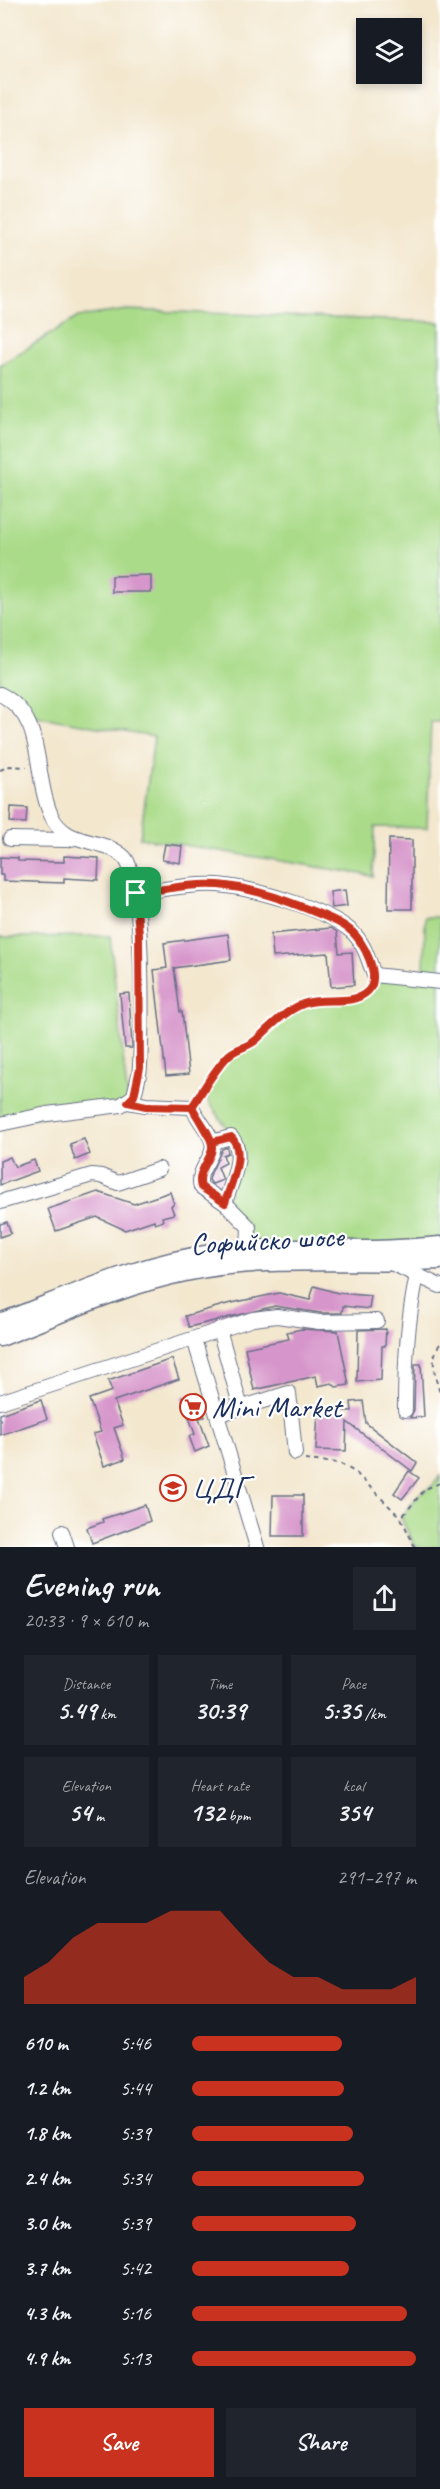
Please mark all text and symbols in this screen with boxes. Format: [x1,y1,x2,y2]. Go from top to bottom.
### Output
map controls [356,18,422,84]
button: layers [356,18,422,84]
pin [110,867,161,918]
icon: arrive [119,876,152,909]
street label: Софийско шосе [189,1217,347,1263]
place label: Mini Market [212,1388,344,1426]
supermarket icon: Mini Market [178,1392,208,1422]
place label: ЦДГ [192,1469,255,1507]
school or university icon: ЦДГ [158,1473,188,1503]
text: Evening run [24,1564,159,1606]
button: share [353,1567,416,1630]
text: 20:33 · 9 × 610 m [24,1608,148,1633]
text: Distance [62,1674,110,1694]
text: Time [208,1674,232,1694]
text: Pace [341,1674,366,1694]
text: 5.49 [57,1694,96,1727]
text: 30:39 [194,1694,246,1727]
text: 5:35 [322,1694,361,1727]
text: km [96,1704,116,1724]
text: /km [361,1704,386,1724]
text: Elevation [62,1776,111,1796]
text: Heart rate [191,1776,249,1796]
text: kcal [343,1776,364,1796]
text: 54 [68,1796,91,1829]
text: 132 [190,1796,225,1829]
text: 354 [336,1796,371,1829]
text: m [91,1806,104,1826]
text: bpm [225,1806,250,1826]
text: Elevation [24,1865,86,1890]
text: 291–297 m [337,1865,416,1890]
text: 610 m [24,2031,68,2056]
text: 5:46 [120,2031,151,2056]
text: 1.2 km [24,2076,71,2101]
text: 5:44 [120,2076,151,2101]
text: 1.8 km [24,2121,71,2146]
text: 5:39 [120,2121,151,2146]
text: 2.4 km [24,2166,71,2191]
text: 5:34 [120,2166,151,2191]
text: 3.0 km [24,2211,71,2236]
text: 5:39 [120,2211,151,2236]
text: 3.7 km [24,2256,70,2281]
text: 5:42 [120,2256,151,2281]
text: 4.3 km [24,2301,71,2326]
text: 5:16 [120,2301,151,2326]
text: 4.9 km [24,2346,70,2371]
text: 5:13 [120,2346,151,2371]
button: Save [24,2408,214,2477]
button: Share [226,2408,416,2477]

